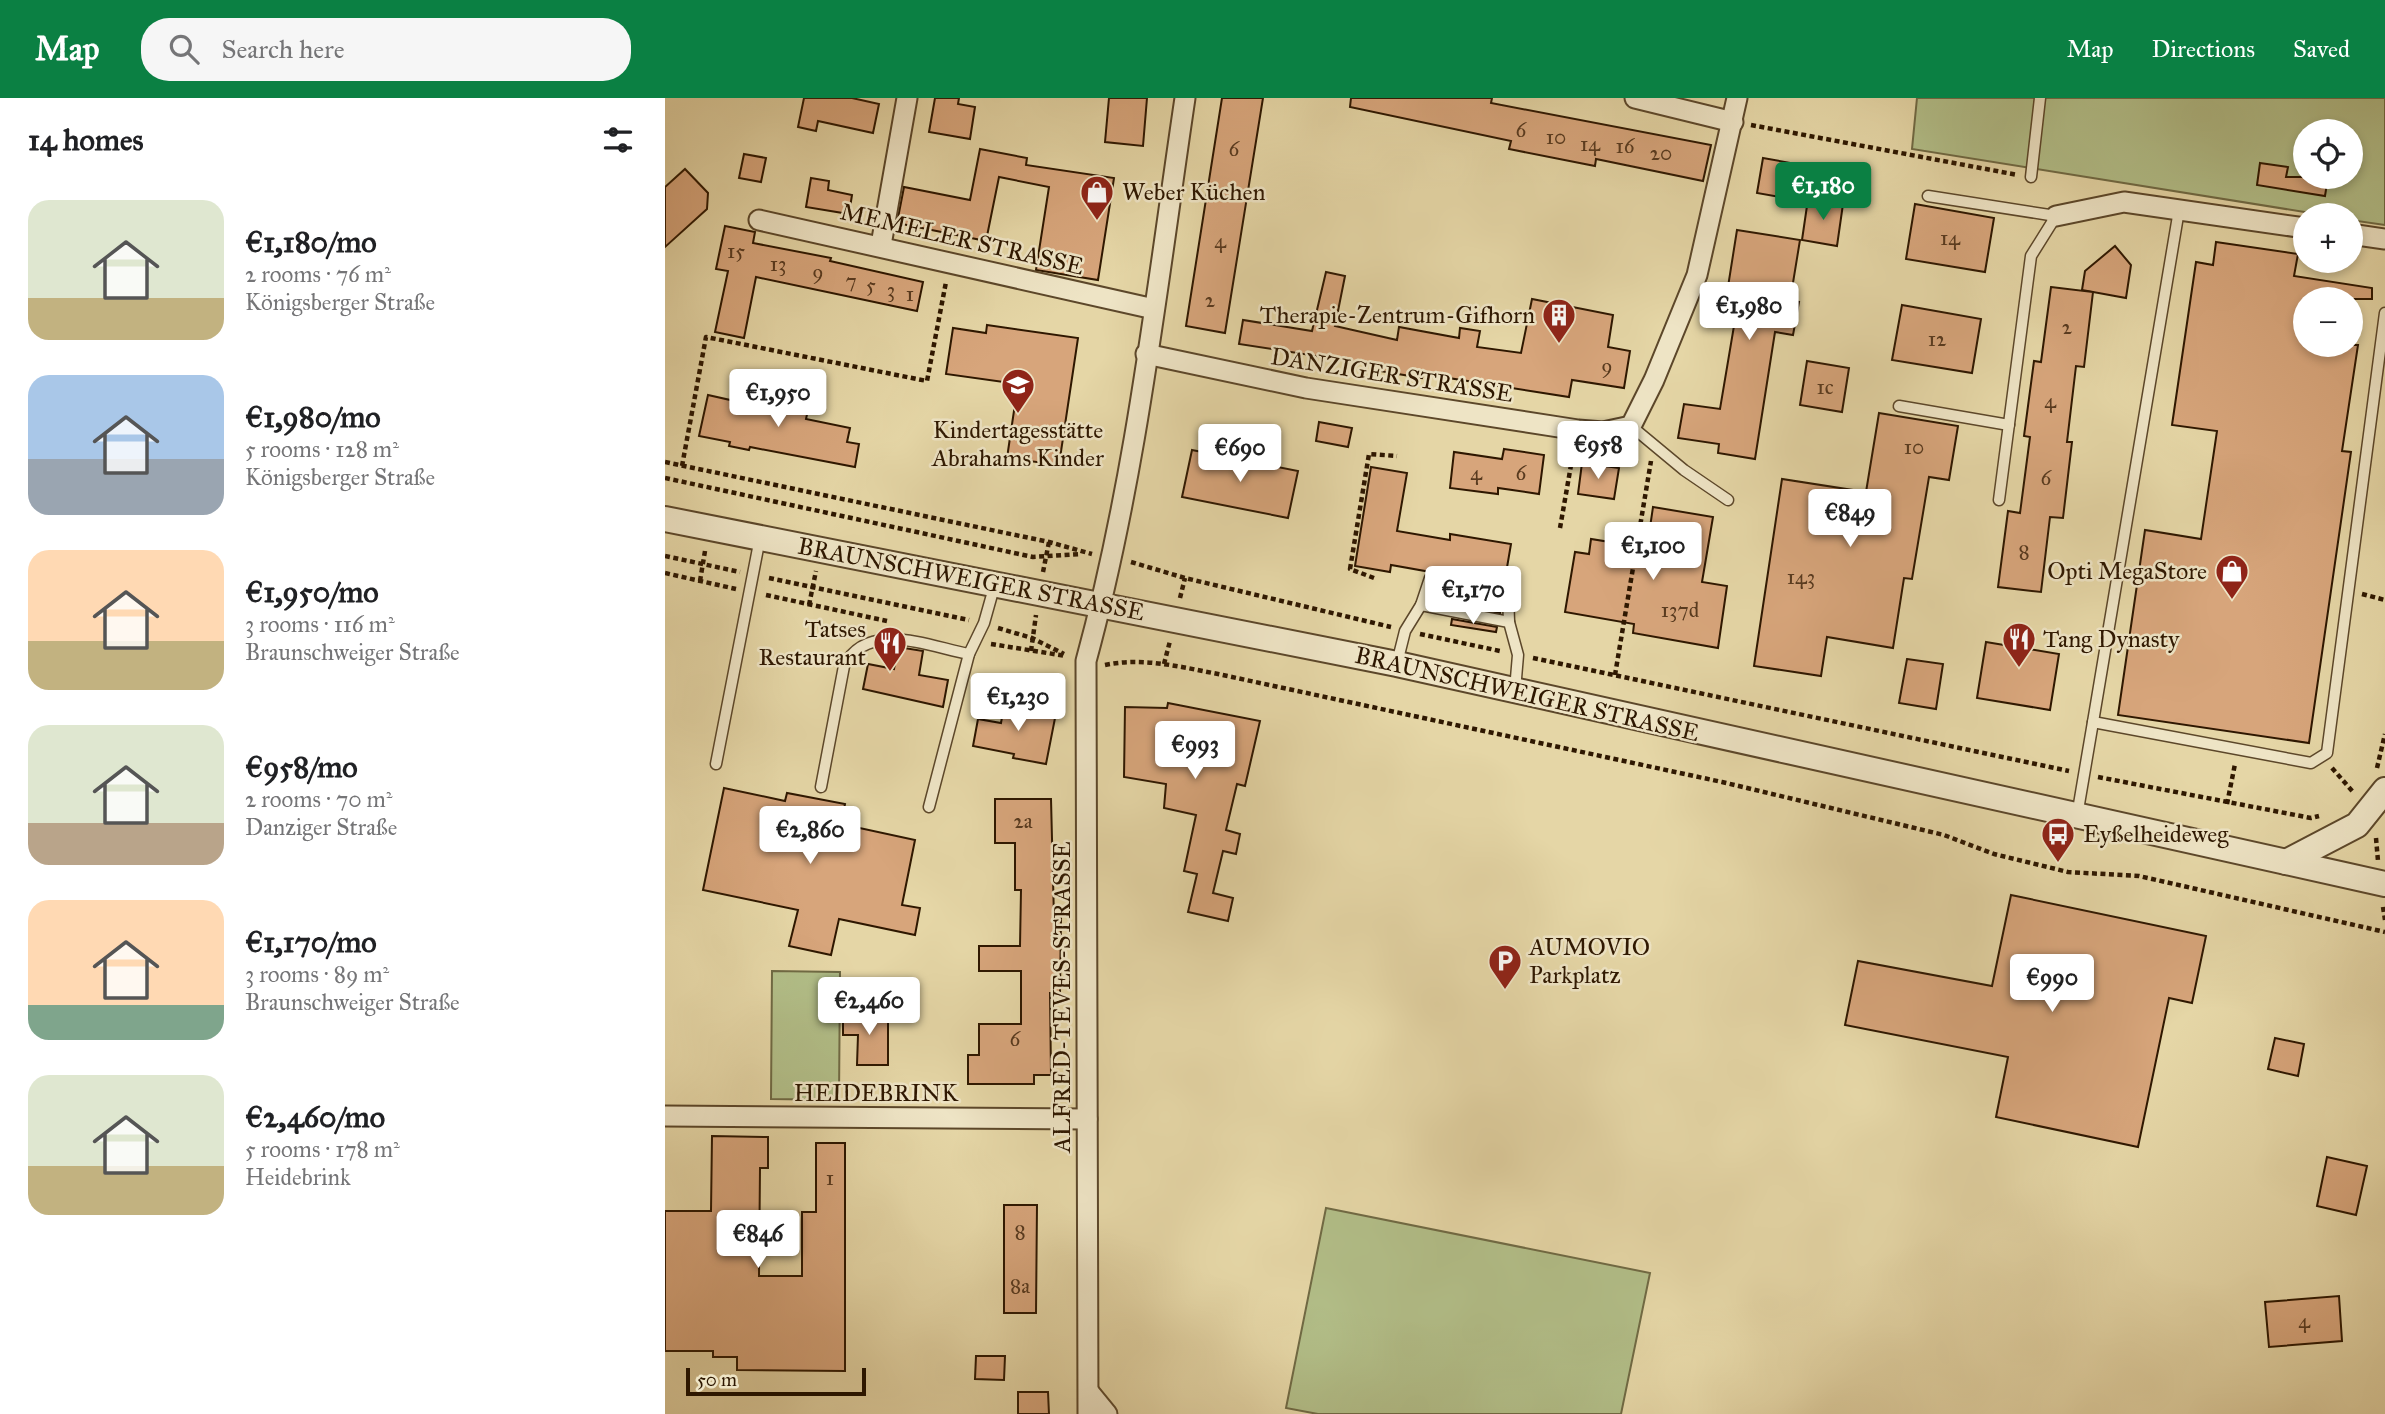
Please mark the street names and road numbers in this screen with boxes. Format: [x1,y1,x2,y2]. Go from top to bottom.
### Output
street label: MEMELER STRASSE [837,196,1087,282]
street label: DANZIGER STRASSE [1269,341,1515,409]
street label: BRAUNSCHWEIGER STRASSE [795,531,1147,627]
street label: BRAUNSCHWEIGER STRASSE [1352,640,1702,748]
street label: ALFRED-TEVES-STRASSE [1047,841,1077,1154]
street label: HEIDEBRINK [794,1078,959,1108]

